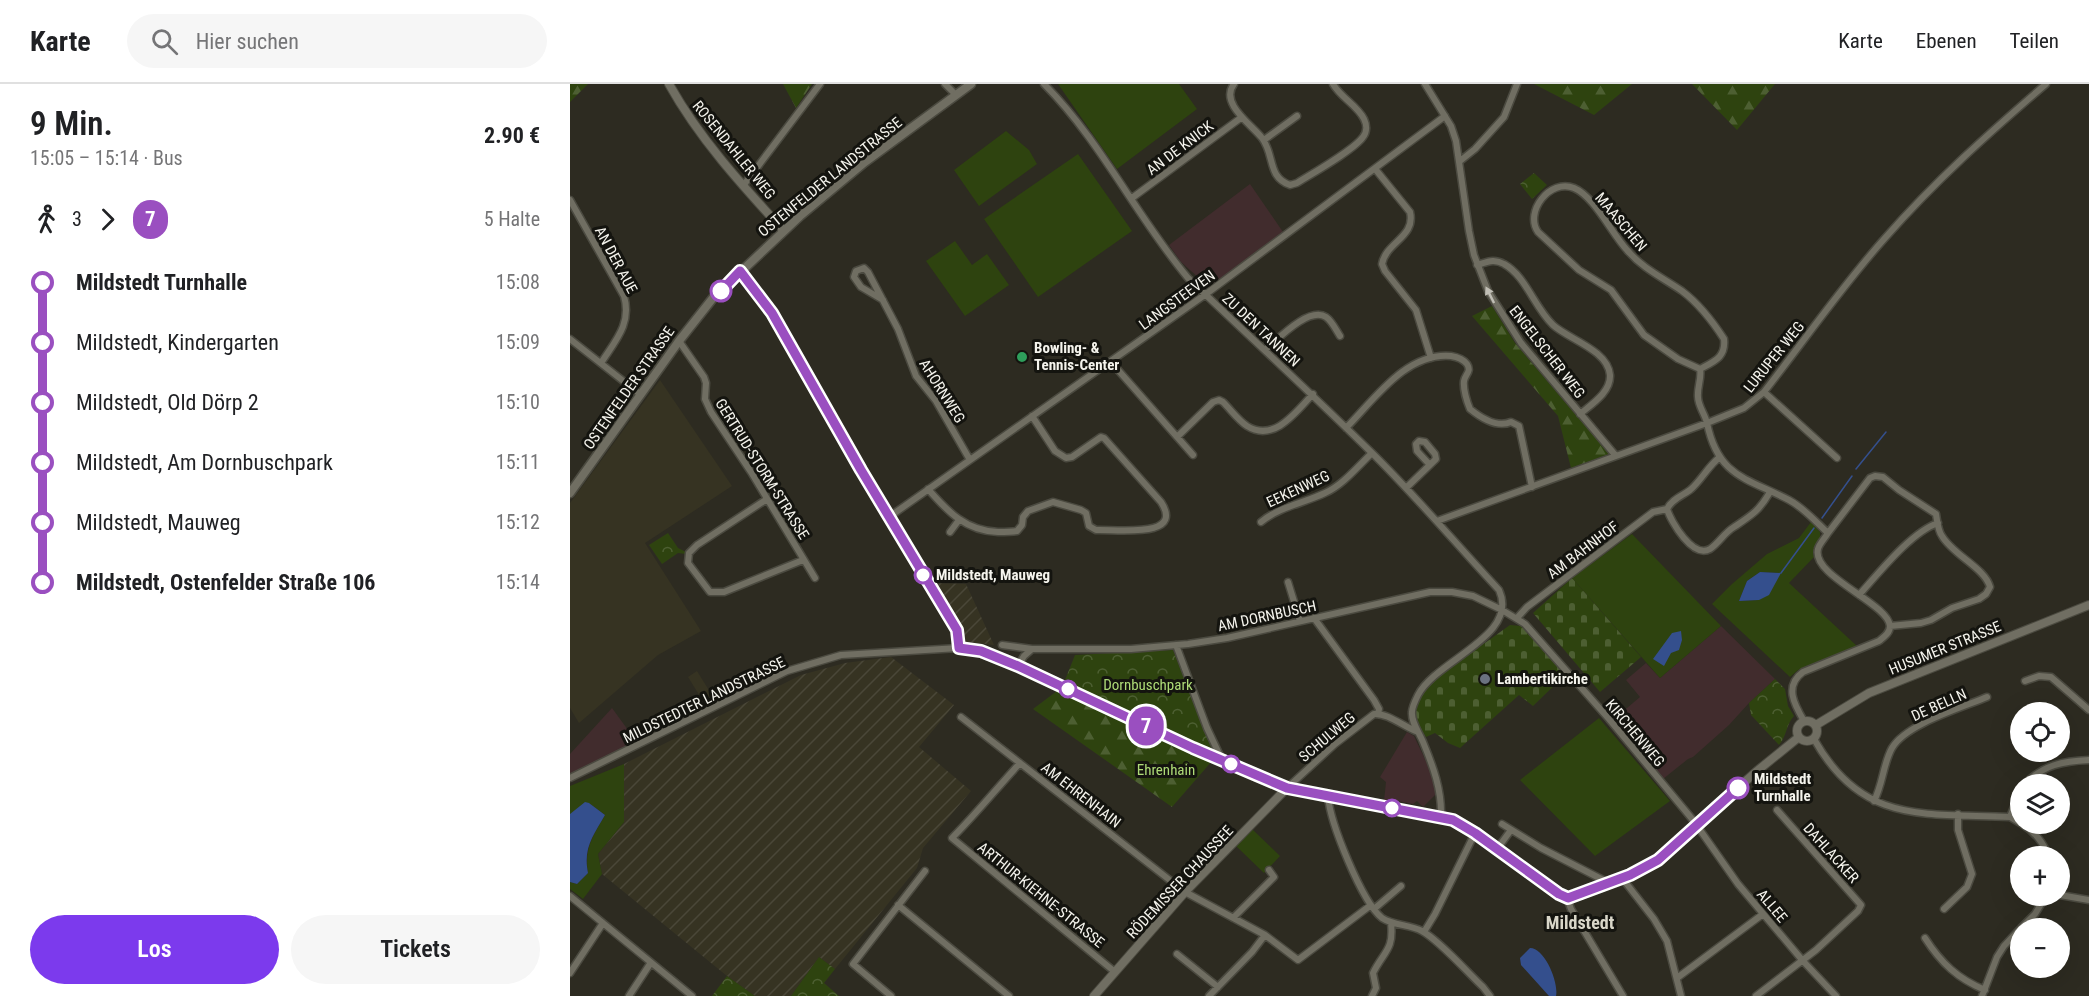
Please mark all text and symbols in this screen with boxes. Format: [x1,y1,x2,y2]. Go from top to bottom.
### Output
search box [127,14,547,68]
text: Karte [30,25,91,58]
icon: search [148,25,181,58]
text: Hier suchen [196,29,299,54]
text: Karte [1838,29,1883,53]
text: Ebenen [1916,29,1977,53]
text: Teilen [2010,29,2059,53]
street label: ROSENDAHLER WEG [689,97,779,203]
text: 9 Min. [30,104,113,143]
street label: OSTENFELDER LANDSTRASSE [755,113,905,241]
street label: AN DE KNICK [1143,117,1218,179]
text: 2.90 € [484,123,540,148]
text: 15:05 – 15:14 · Bus [30,146,183,170]
street label: MAASCHEN [1591,189,1651,255]
icon: walk [30,203,63,236]
icon: forward [91,203,124,236]
text: 3 [72,207,82,231]
text: 7 [145,207,156,231]
text: 5 Halte [484,207,540,231]
street label: AN DER AUE [591,223,641,297]
street label: LANGSTEEVEN [1135,266,1219,334]
text: Mildstedt Turnhalle [76,270,247,295]
text: 15:08 [496,270,540,294]
unlabelled marker [710,280,732,302]
one-way arrow [1485,286,1495,303]
street label: ZU DEN TANNEN [1219,290,1303,370]
street label: ENGELSCHER WEG [1505,302,1589,402]
street label: LURUPER WEG [1740,318,1808,396]
street label: OSTENFELDER STRASSE [580,323,678,453]
text: Mildstedt, Kindergarten [76,330,279,355]
text: 15:09 [496,330,540,354]
place label: Bowling- & Tennis-Center [1034,339,1119,374]
marker: Bowling- & Tennis-Center [1015,350,1029,364]
street label: AHORNWEG [915,356,969,426]
text: Mildstedt, Old Dörp 2 [76,390,259,415]
text: 15:10 [496,390,540,414]
street label: GERTRUD-STORM-STRASSE [711,395,813,543]
text: Mildstedt, Am Dornbuschpark [76,450,333,475]
text: 15:11 [496,450,540,474]
street label: EEKENWEG [1264,467,1332,511]
text: Mildstedt, Mauweg [76,510,241,535]
text: 15:12 [496,510,540,534]
street label: AM BAHNHOF [1544,517,1622,583]
marker: Mildstedt, Mauweg [914,566,932,584]
place label: Mildstedt, Mauweg [936,566,1050,584]
text: Mildstedt, Ostenfelder Straße 106 [76,570,375,595]
text: 15:14 [496,570,540,594]
street label: AM DORNBUSCH [1216,597,1318,635]
street label: HUSUMER STRASSE [1886,617,2004,679]
street label: MILDSTEDTER LANDSTRASSE [620,653,788,747]
place label: Lambertikirche [1497,670,1588,688]
marker: Lambertikirche [1478,672,1492,686]
park label: Dornbuschpark [1103,676,1193,694]
unlabelled marker [1059,680,1077,698]
street label: DE BELLN [1909,685,1969,725]
street label: KIRCHENWEG [1602,696,1668,770]
map controls [2010,702,2070,978]
button: locate [2010,702,2070,762]
line badge: 7 [1126,706,1166,746]
street label: SCHULWEG [1295,708,1359,766]
text: 7 [1141,714,1151,738]
unlabelled marker [1222,755,1240,773]
street label: AM EHRENHAIN [1038,758,1124,832]
park label: Ehrenhain [1137,761,1195,779]
place label: Mildstedt Turnhalle [1754,770,1811,805]
button: layers [2010,774,2070,834]
marker: Mildstedt Turnhalle [1727,777,1749,799]
unlabelled marker [1383,799,1401,817]
street label: DAHLACKER [1799,819,1863,887]
street label: RÖDEMISSER CHAUSSEE [1123,822,1237,942]
street label: ARTHUR-KIEHNE-STRASSE [974,838,1108,952]
button: + [2010,846,2070,906]
street label: ALLEE [1753,886,1791,926]
district label: Mildstedt [1546,912,1615,933]
button: Los [30,915,279,984]
button: Tickets [291,915,540,984]
button: − [2010,918,2070,978]

